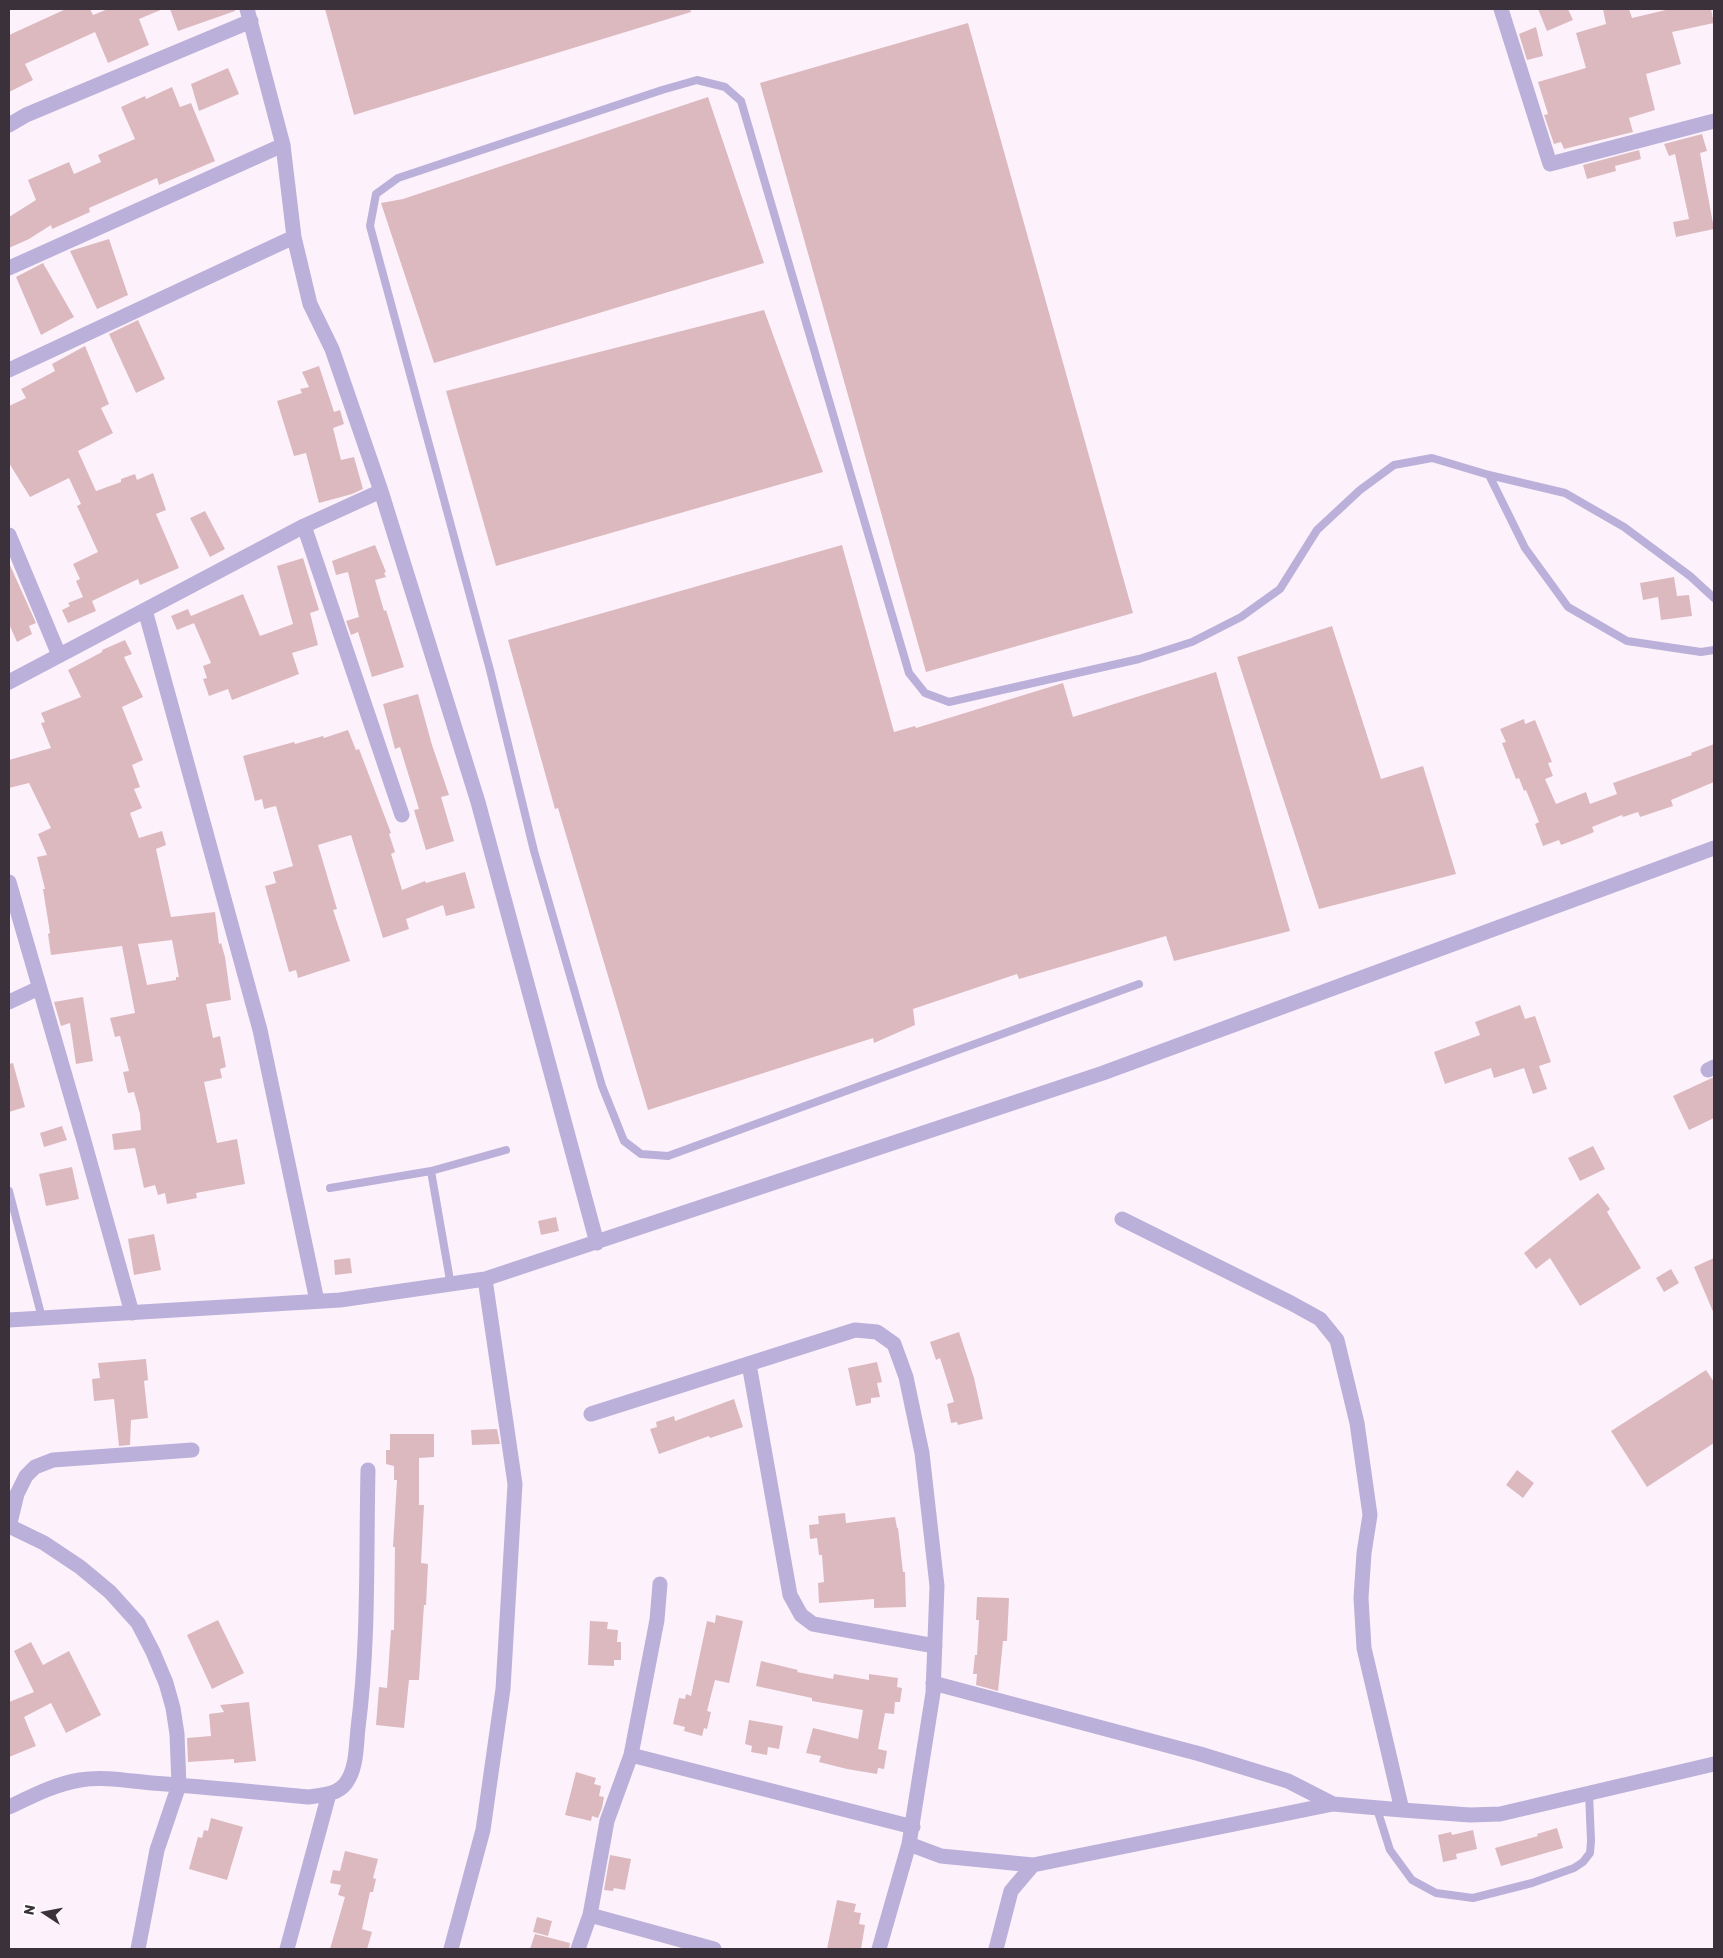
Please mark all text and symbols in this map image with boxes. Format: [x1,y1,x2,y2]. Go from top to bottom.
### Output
north arrow [20,1888,70,1938]
text: N [20,1903,39,1917]

